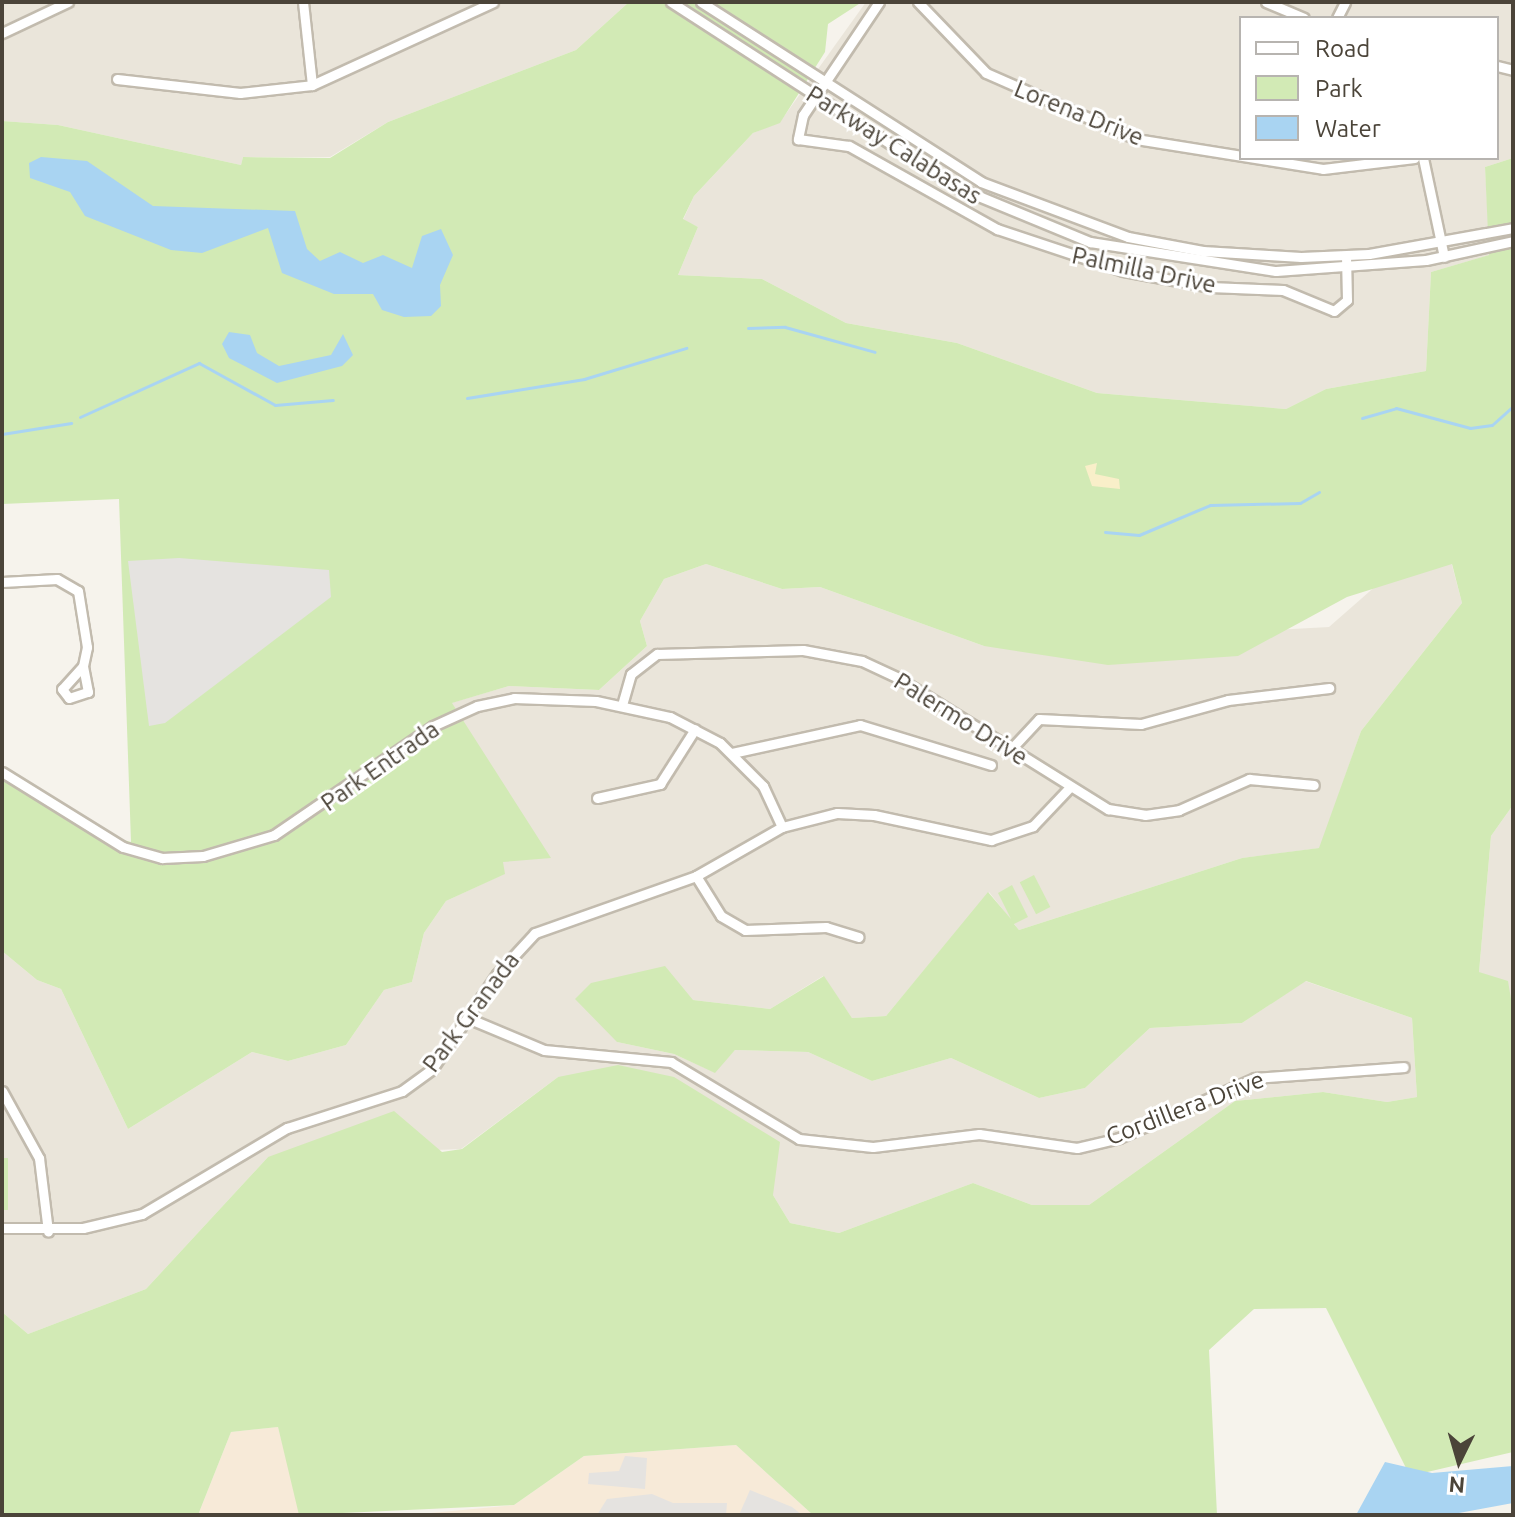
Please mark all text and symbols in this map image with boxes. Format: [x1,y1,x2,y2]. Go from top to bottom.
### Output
legend [1239,16,1499,160]
text: Road [1315,35,1370,62]
street label: Lorena Drive [1010,74,1148,152]
text: Park [1315,75,1363,102]
street label: Parkway Calabasas [801,80,987,210]
text: Water [1315,115,1381,142]
street label: Palmilla Drive [1069,241,1219,299]
street label: Palermo Drive [889,666,1033,772]
street label: Park Entrada [315,715,445,817]
street label: Park Granada [416,946,526,1078]
street label: Cordillera Drive [1102,1065,1268,1151]
north arrow [1419,1421,1499,1501]
text: N [1448,1472,1466,1499]

